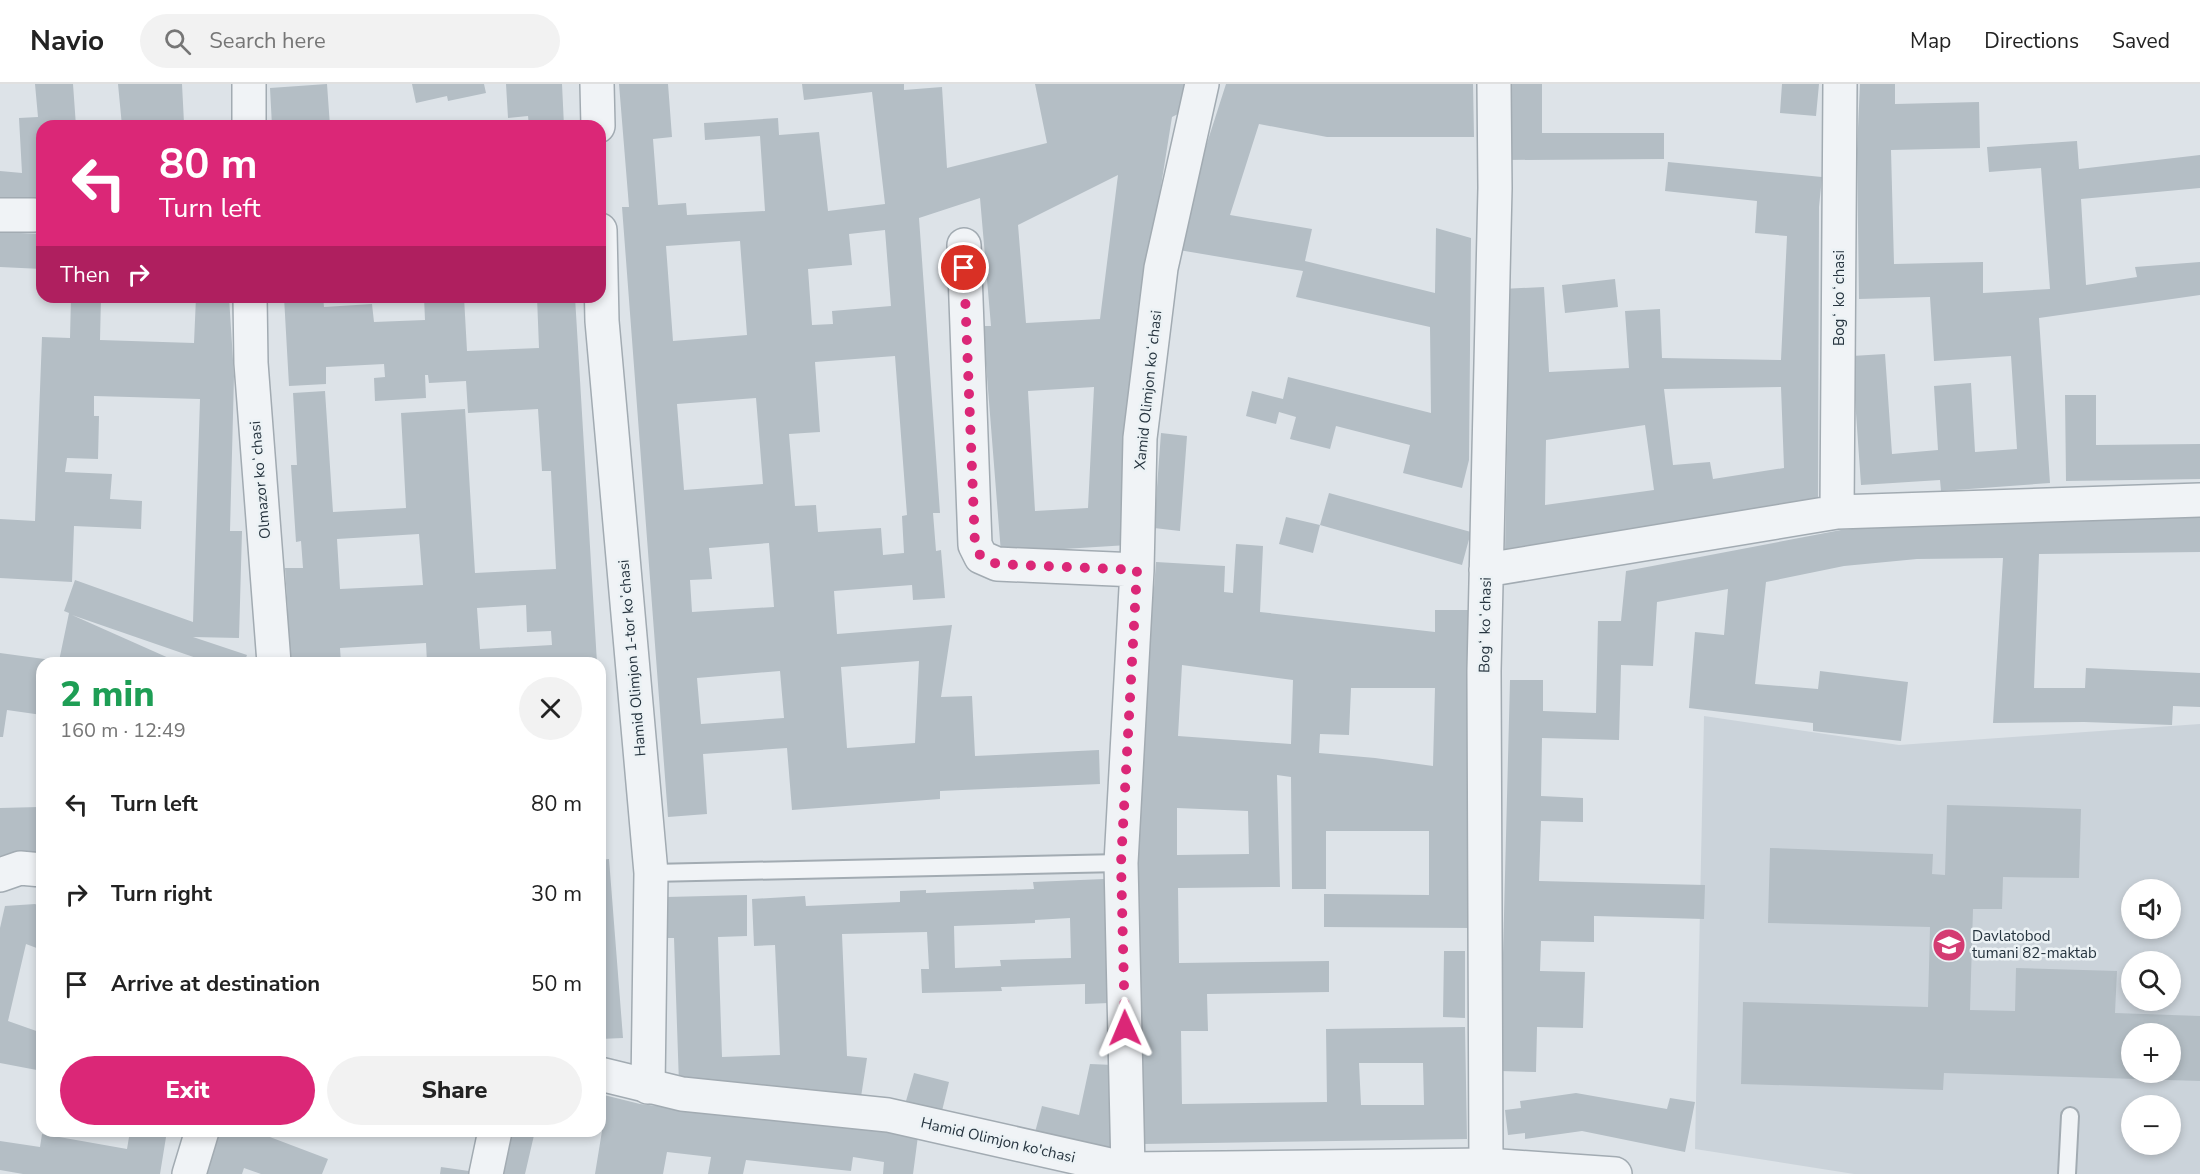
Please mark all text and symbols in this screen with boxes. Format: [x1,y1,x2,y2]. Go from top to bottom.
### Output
search box [140,14,560,68]
text: Navio [30,22,104,60]
icon: search [161,25,194,58]
text: Search here [209,26,326,56]
text: Map [1910,27,1951,55]
text: Directions [1984,27,2079,55]
text: Saved [2112,27,2170,55]
text: 80 m [159,136,258,193]
icon: left [60,144,138,222]
text: Turn left [159,190,260,227]
pin [938,242,989,293]
street label: Bogʻ koʻchasi [1829,250,1849,346]
icon: arrive [947,251,980,284]
icon: right [122,258,155,291]
text: Then [60,260,110,290]
street label: Xamid Olimjon koʻchasi [1130,309,1166,471]
street label: Olmazor koʻchasi [245,420,275,540]
street label: Hamid Olimjon 1-tor koʼchasi [613,559,651,757]
street label: Bogʻ koʻchasi [1474,577,1496,673]
text: 2 min [60,670,155,719]
button: close [519,677,582,740]
text: 160 m · 12:49 [60,717,186,744]
icon: left [60,788,93,821]
text: Turn left [111,789,198,819]
text: 80 m [531,789,582,819]
icon: right [60,878,93,911]
text: Turn right [111,879,212,909]
text: 30 m [531,879,582,909]
map controls [2121,879,2181,1155]
button: sound [2121,879,2181,939]
place label: Davlatobod tumani 82-maktab [1972,926,2097,963]
school or university icon: Davlatobod tumani 82-maktab [1931,927,1967,963]
button: search [2121,951,2181,1011]
icon: arrive [60,968,93,1001]
text: Arrive at destination [111,969,320,999]
text: 50 m [531,969,582,999]
position arrow [1093,996,1157,1060]
button: + [2121,1023,2181,1083]
button: Exit [60,1056,315,1125]
button: Share [327,1056,582,1125]
button: − [2121,1095,2181,1155]
street label: Hamid Olimjon ko'chasi [919,1112,1077,1168]

